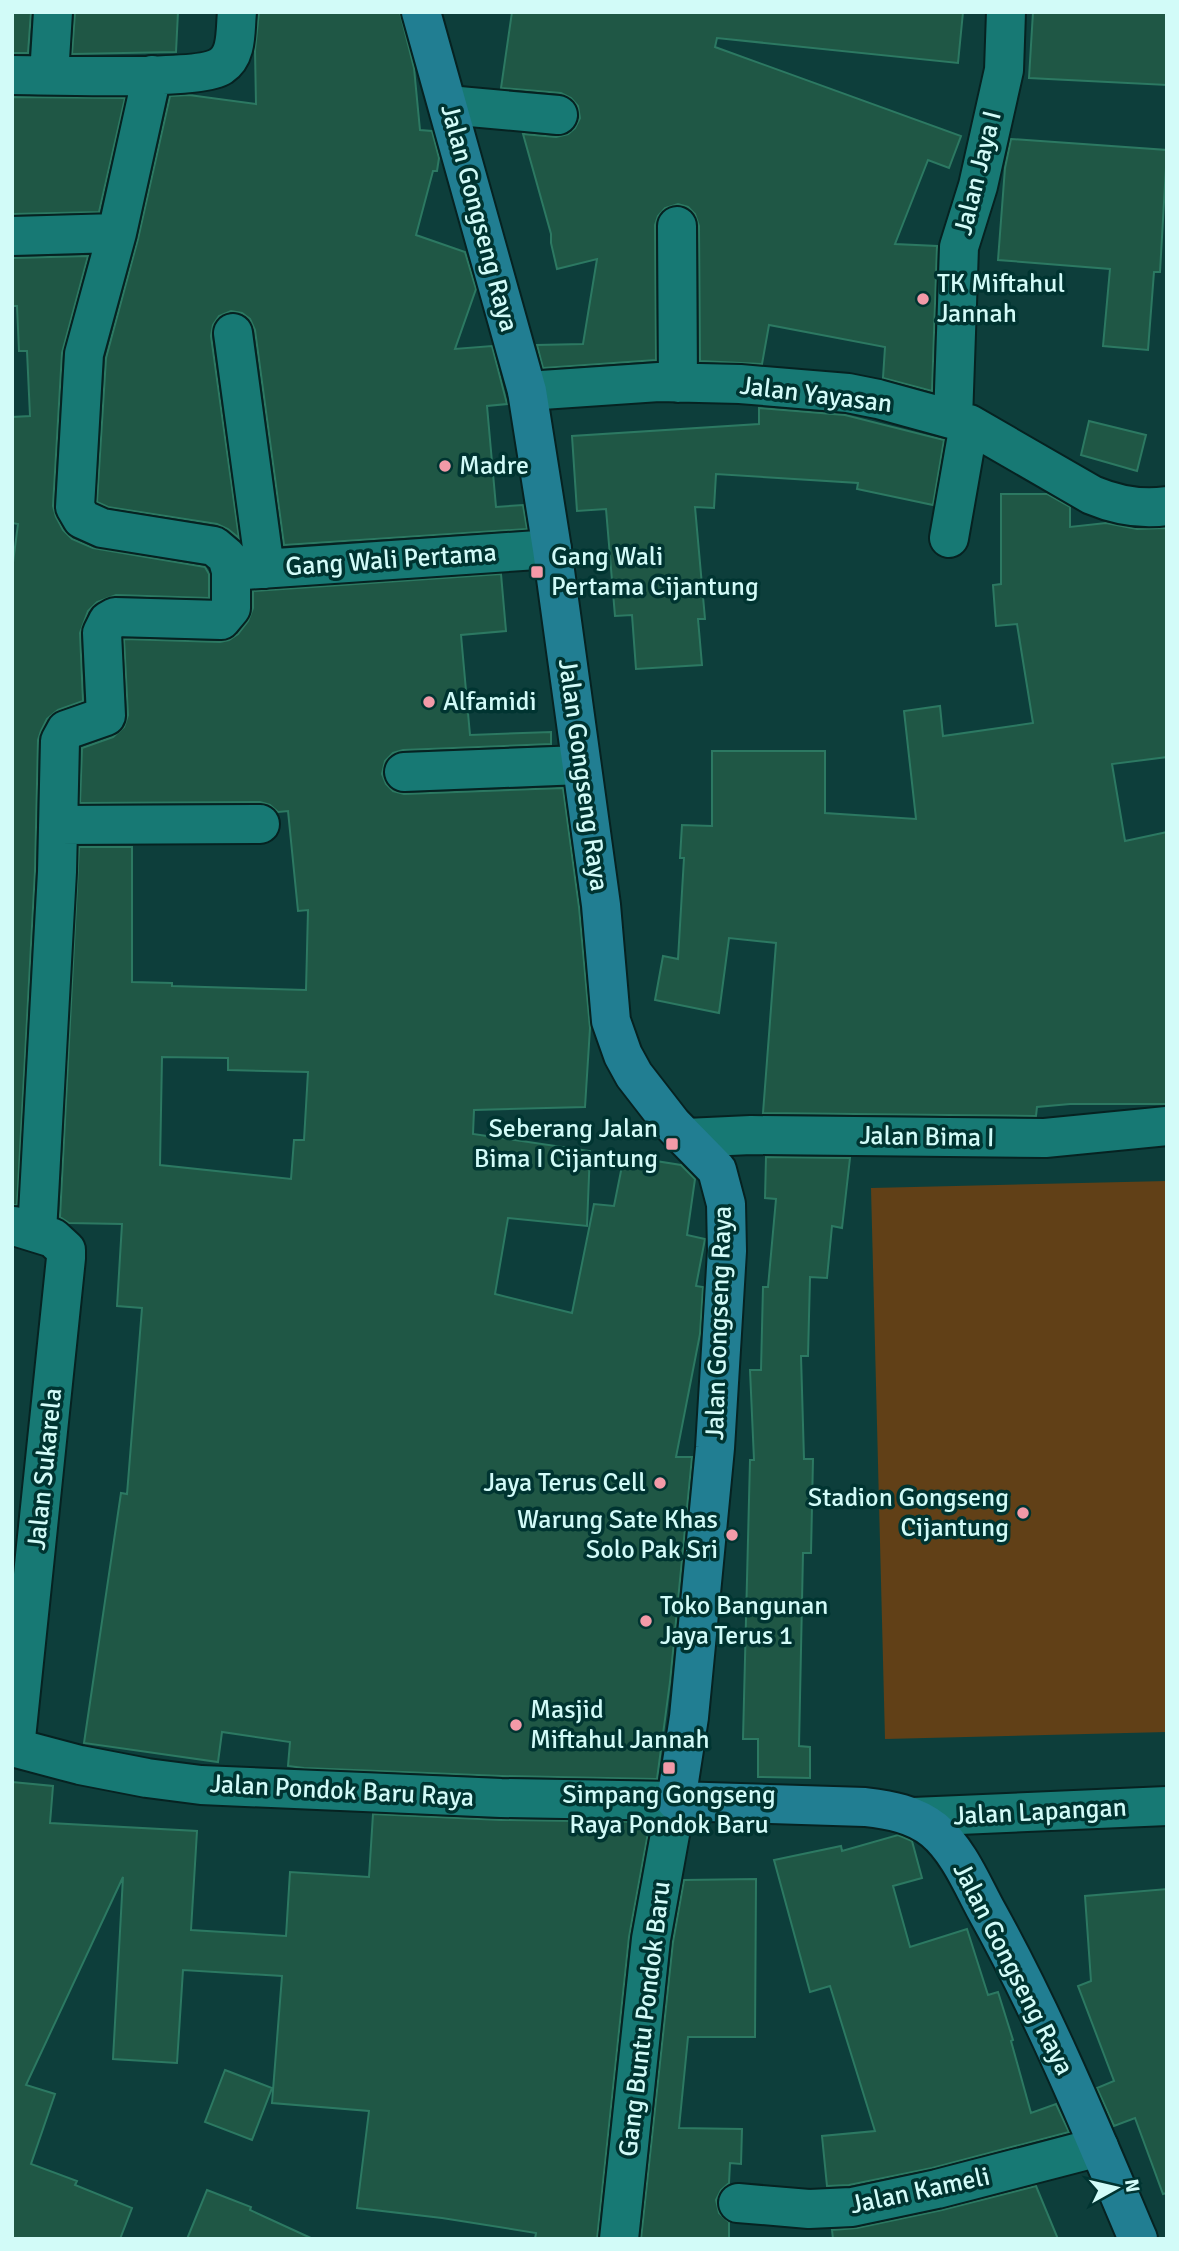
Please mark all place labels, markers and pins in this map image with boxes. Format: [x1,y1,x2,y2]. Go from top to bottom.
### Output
place label: TK Miftahul Jannah [937,268,1065,330]
marker: TK Miftahul Jannah [915,291,931,307]
place label: Madre [459,450,529,482]
marker: Madre [437,458,453,474]
place label: Gang Wali Pertama Cijantung [551,541,759,603]
marker: Gang Wali Pertama Cijantung [529,564,545,580]
place label: Alfamidi [443,686,537,718]
marker: Alfamidi [421,694,437,710]
place label: Seberang Jalan Bima I Cijantung [474,1113,658,1175]
marker: Seberang Jalan Bima I Cijantung [664,1136,680,1152]
place label: Jaya Terus Cell [483,1467,646,1499]
marker: Jaya Terus Cell [652,1475,668,1491]
place label: Stadion Gongseng Cijantung [808,1482,1009,1544]
place label: Warung Sate Khas Solo Pak Sri [517,1504,718,1566]
marker: Stadion Gongseng Cijantung [1015,1505,1031,1521]
marker: Warung Sate Khas Solo Pak Sri [724,1527,740,1543]
place label: Toko Bangunan Jaya Terus 1 [660,1590,829,1652]
marker: Toko Bangunan Jaya Terus 1 [638,1613,654,1629]
place label: Masjid Miftahul Jannah [530,1694,710,1756]
marker: Masjid Miftahul Jannah [508,1717,524,1733]
marker: Simpang Gongseng Raya Pondok Baru [661,1760,677,1776]
place label: Simpang Gongseng Raya Pondok Baru [562,1779,776,1841]

